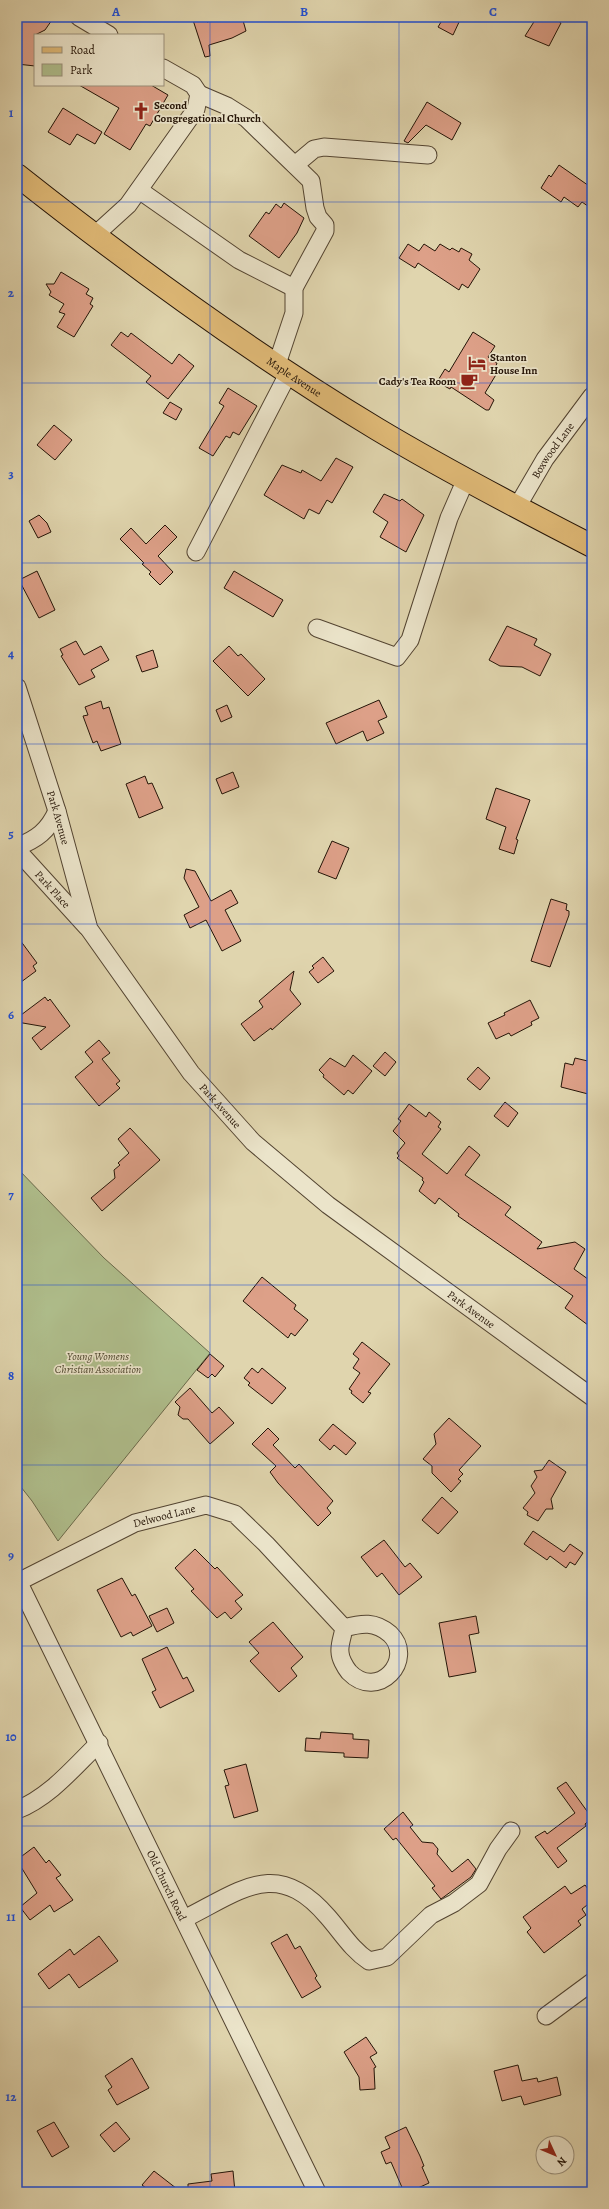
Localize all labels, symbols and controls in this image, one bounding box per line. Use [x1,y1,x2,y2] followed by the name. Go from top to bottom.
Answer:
[111,3,121,20] text: A
[300,3,308,20] text: B
[489,3,497,20] text: C
[34,34,164,86] legend
[70,42,96,58] text: Road
[70,62,93,78] text: Park
[154,98,261,126] place label: Second Congregational Church
[131,101,151,121] church icon: Second Congregational Church
[9,104,14,121] text: 1
[8,284,15,301] text: 2
[490,350,537,378] place label: Stanton House Inn
[264,353,325,400] street label: Maple Avenue
[467,353,487,373] hotel icon: Stanton House Inn
[459,371,479,391] cafe icon: Cady's Tea Room
[379,374,456,389] place label: Cady's Tea Room
[528,419,577,481] street label: Boxwood Lane
[8,465,14,482] text: 3
[8,645,14,662] text: 4
[43,789,73,846] street label: Park Avenue
[8,825,14,842] text: 5
[32,867,74,911] street label: Park Place
[8,1006,14,1023] text: 6
[196,1080,245,1131] street label: Park Avenue
[8,1186,14,1203] text: 7
[444,1287,498,1332] street label: Park Avenue
[55,1349,142,1377] park label: Young Womens Christian Association
[8,1367,14,1384] text: 8
[132,1500,197,1531] street label: Delwood Lane
[8,1547,14,1564] text: 9
[5,1728,17,1745] text: 10
[143,1847,191,1923] street label: Old Church Road
[6,1908,16,1925] text: 11
[6,2088,17,2105] text: 12
[535,2135,575,2175] north arrow
[554,2154,570,2170] text: N

